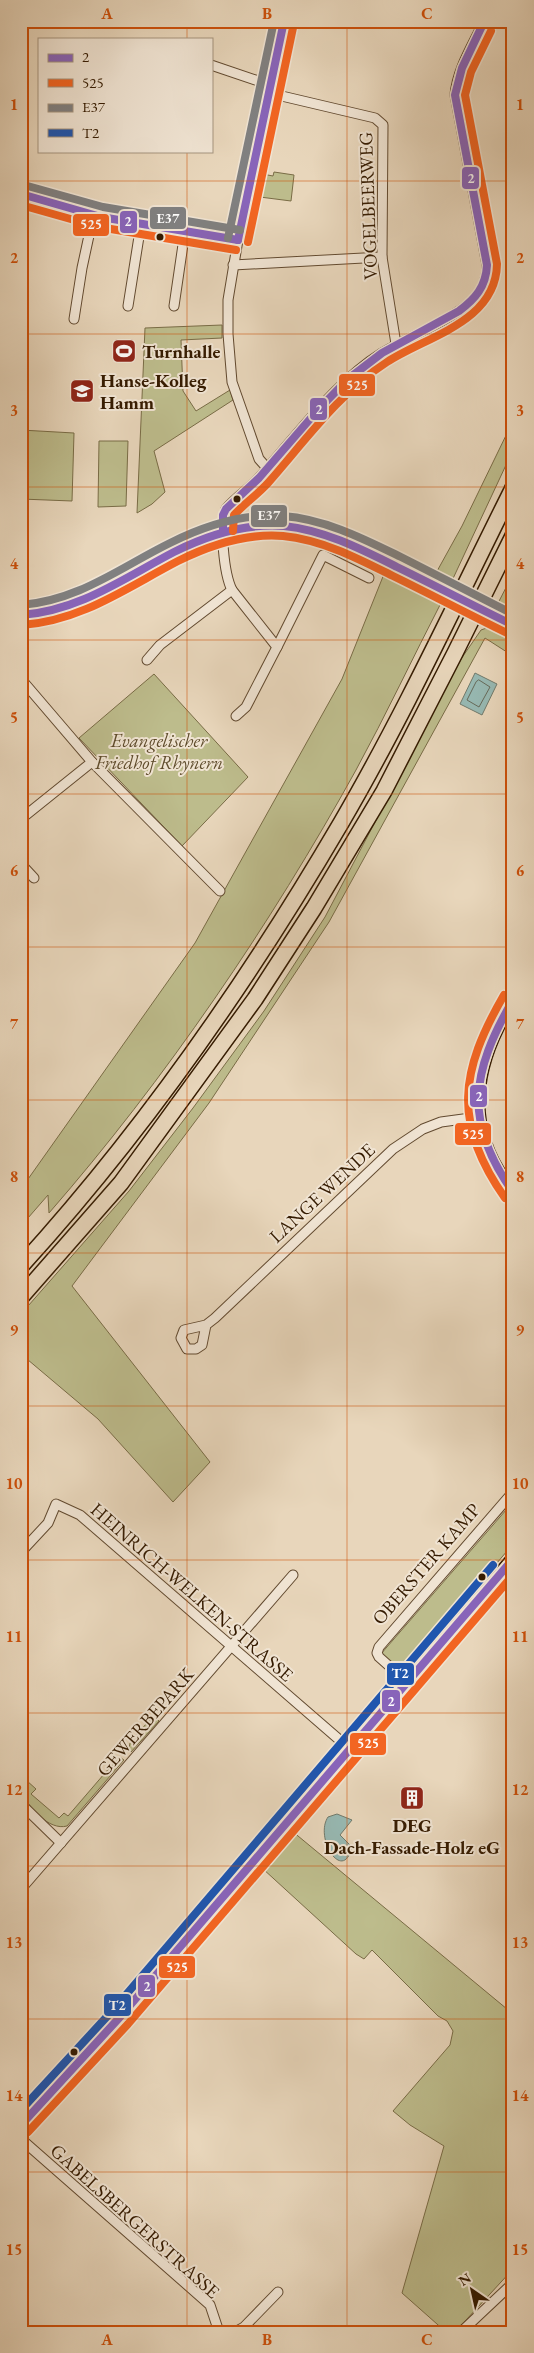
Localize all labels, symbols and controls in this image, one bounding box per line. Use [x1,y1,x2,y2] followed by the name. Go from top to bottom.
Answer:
[100,3,113,24] text: A
[262,3,272,24] text: B
[421,3,433,24] text: C
[38,38,212,152] legend
[82,47,90,66] text: 2
[82,73,104,92] text: 525
[10,94,18,115] text: 1
[516,94,524,115] text: 1
[82,97,106,116] text: E37
[82,123,100,142] text: T2
[353,131,383,280] street label: VOGELBEERWEG
[461,166,480,190] line badge: 2
[467,169,475,187] text: 2
[149,206,187,230] line badge: E37
[157,209,180,227] text: E37
[119,210,138,234] line badge: 2
[124,212,132,230] text: 2
[72,213,110,237] line badge: 525
[80,215,102,233] text: 525
[155,232,165,242] unlabelled marker
[10,247,19,268] text: 2
[516,247,525,268] text: 2
[111,338,137,364] sports icon: Turnhalle
[142,339,220,364] place label: Turnhalle
[100,368,207,415] place label: Hanse-Kolleg Hamm
[338,373,376,397] line badge: 525
[346,376,368,394] text: 525
[69,378,95,404] school or university icon: Hanse-Kolleg Hamm
[309,397,328,421] line badge: 2
[10,400,18,421] text: 3
[315,400,323,418] text: 2
[516,400,524,421] text: 3
[232,494,242,504] unlabelled marker
[250,504,288,528] line badge: E37
[258,506,281,524] text: E37
[10,553,19,574] text: 4
[516,553,525,574] text: 4
[10,707,18,728] text: 5
[516,707,524,728] text: 5
[94,728,223,775] park label: Evangelischer Friedhof Rhynern
[10,860,19,881] text: 6
[516,860,525,881] text: 6
[10,1013,19,1034] text: 7
[516,1013,525,1034] text: 7
[469,1084,488,1108] line badge: 2
[475,1087,483,1105] text: 2
[454,1122,492,1146] line badge: 525
[462,1125,484,1143] text: 525
[264,1137,380,1248] street label: LANGE WENDE
[10,1166,18,1187] text: 8
[516,1166,524,1187] text: 8
[10,1319,19,1340] text: 9
[516,1319,525,1340] text: 9
[6,1473,23,1494] text: 10
[512,1473,529,1494] text: 10
[85,1497,299,1687] street label: HEINRICH-WELKEN-STRASSE
[366,1498,486,1630] street label: OBERSTER KAMP
[477,1572,487,1582] unlabelled marker
[6,1626,22,1647] text: 11
[512,1626,528,1647] text: 11
[91,1661,200,1782] street label: GEWERBEPARK
[386,1662,415,1686] line badge: T2
[391,1664,409,1682] text: T2
[381,1689,401,1713] line badge: 2
[387,1692,395,1710] text: 2
[349,1732,387,1756] line badge: 525
[357,1734,379,1752] text: 525
[6,1779,23,1800] text: 12
[512,1779,529,1800] text: 12
[399,1785,425,1811] building icon: DEG Dach-Fassade-Holz eG
[324,1813,500,1860] place label: DEG Dach-Fassade-Holz eG
[6,1932,22,1953] text: 13
[512,1932,528,1953] text: 13
[158,1955,196,1979] line badge: 525
[166,1958,188,1976] text: 525
[137,1974,156,1998] line badge: 2
[143,1977,151,1995] text: 2
[103,1993,132,2017] line badge: T2
[108,1996,126,2014] text: T2
[69,2047,79,2057] unlabelled marker
[6,2085,23,2106] text: 14
[512,2085,529,2106] text: 14
[45,2138,225,2304] street label: GABELSBERGERSTRASSE
[6,2239,22,2260] text: 15
[512,2239,528,2260] text: 15
[446,2266,496,2316] north arrow
[455,2268,475,2290] text: N
[100,2329,113,2350] text: A
[262,2329,272,2350] text: B
[421,2329,433,2350] text: C

